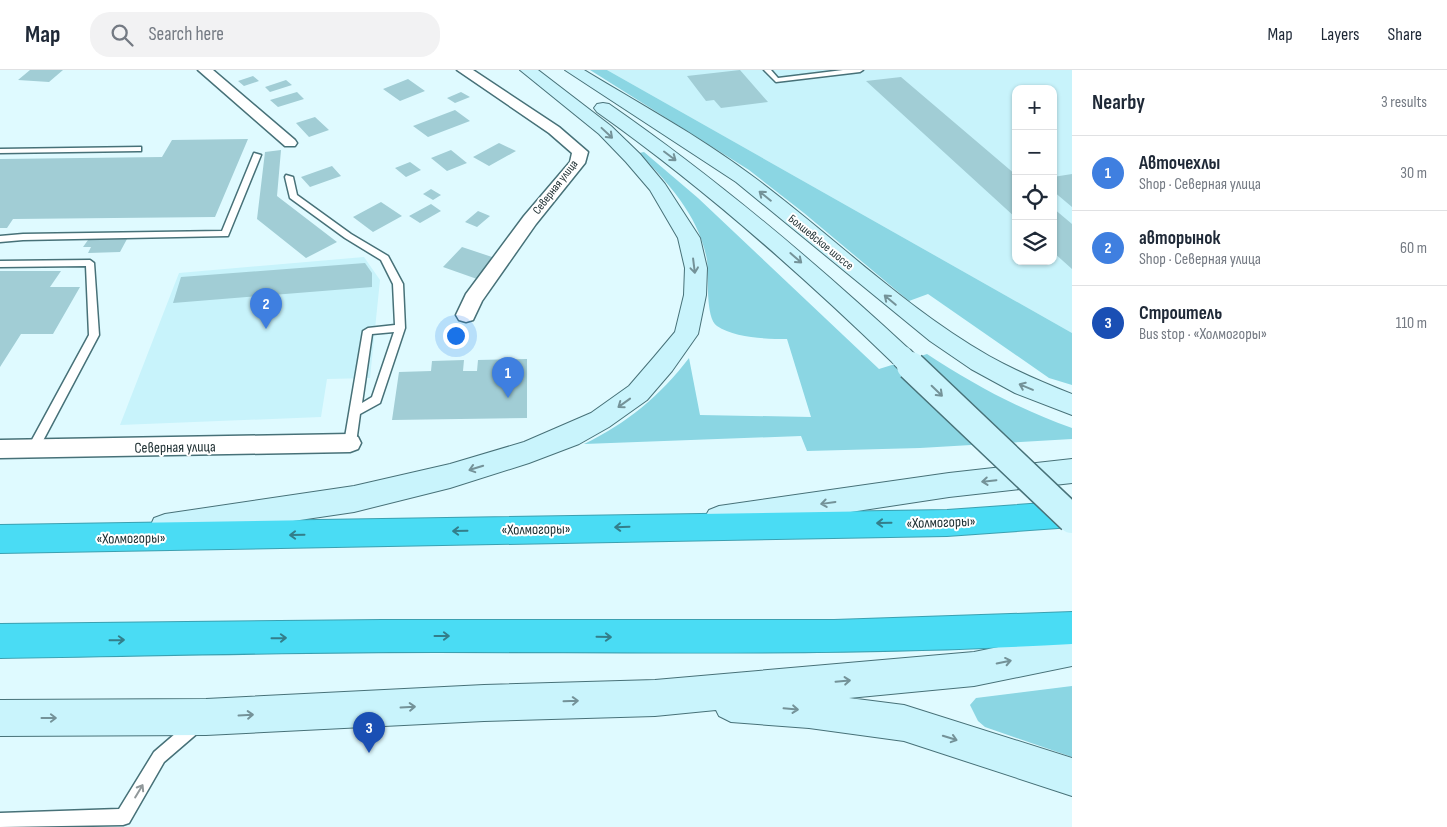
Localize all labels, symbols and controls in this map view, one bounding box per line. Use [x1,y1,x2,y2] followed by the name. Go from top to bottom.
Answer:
[90,12,440,57] search box
[25,20,60,49] text: Map
[108,21,136,49] icon: search
[148,23,224,46] text: Search here
[1268,24,1293,45] text: Map
[1321,24,1360,45] text: Layers
[1388,24,1422,45] text: Share
[1012,85,1057,265] map controls
[1012,85,1057,130] button: +
[1092,90,1145,115] text: Nearby
[1381,93,1427,112] text: 3 results
[601,127,614,139] one-way arrow
[1012,130,1057,175] button: −
[663,151,677,161] one-way arrow
[1139,152,1220,175] text: Авточехлы
[529,157,582,218] street label: Северная улица
[1105,164,1111,183] text: 1
[1400,164,1427,183] text: 30 m
[1012,175,1057,220] button: locate
[1139,175,1261,194] text: Shop · Северная улица
[759,191,772,202] one-way arrow
[785,212,856,273] street label: Болшевское шоссе
[1012,220,1057,265] button: layers
[1139,227,1220,250] text: авторынок
[1104,239,1112,258] text: 2
[1400,239,1427,258] text: 60 m
[1139,250,1261,269] text: Shop · Северная улица
[789,253,802,264] one-way arrow
[690,258,700,274] one-way arrow
[250,288,282,329] pin: 2
[884,294,897,305] one-way arrow
[1139,302,1222,325] text: Строитель
[1104,314,1112,333] text: 3
[1396,314,1427,333] text: 110 m
[443,323,469,349] your location
[1139,325,1267,344] text: Bus stop · «Холмогоры»
[492,357,524,398] pin: 1
[1019,382,1034,392] one-way arrow
[931,385,944,397] one-way arrow
[617,398,631,408] one-way arrow
[134,437,216,458] street label: Северная улица
[469,464,485,474] one-way arrow
[981,476,997,486] one-way arrow
[820,498,836,508] one-way arrow
[906,512,976,533] street label: «Холмогоры»
[876,518,892,528] one-way arrow
[501,519,571,540] street label: «Холмогоры»
[614,523,630,532] one-way arrow
[452,526,468,536] one-way arrow
[96,528,166,549] street label: «Холмогоры»
[289,530,305,539] one-way arrow
[434,631,450,641] one-way arrow
[271,633,287,643] one-way arrow
[596,633,612,642] one-way arrow
[108,635,125,645] one-way arrow
[996,657,1012,667] one-way arrow
[835,676,851,686] one-way arrow
[563,696,579,705] one-way arrow
[400,702,416,711] one-way arrow
[783,704,799,714] one-way arrow
[238,710,254,720] one-way arrow
[353,712,385,753] pin: 3
[40,713,56,723] one-way arrow
[942,733,958,743] one-way arrow
[134,785,144,799] one-way arrow

